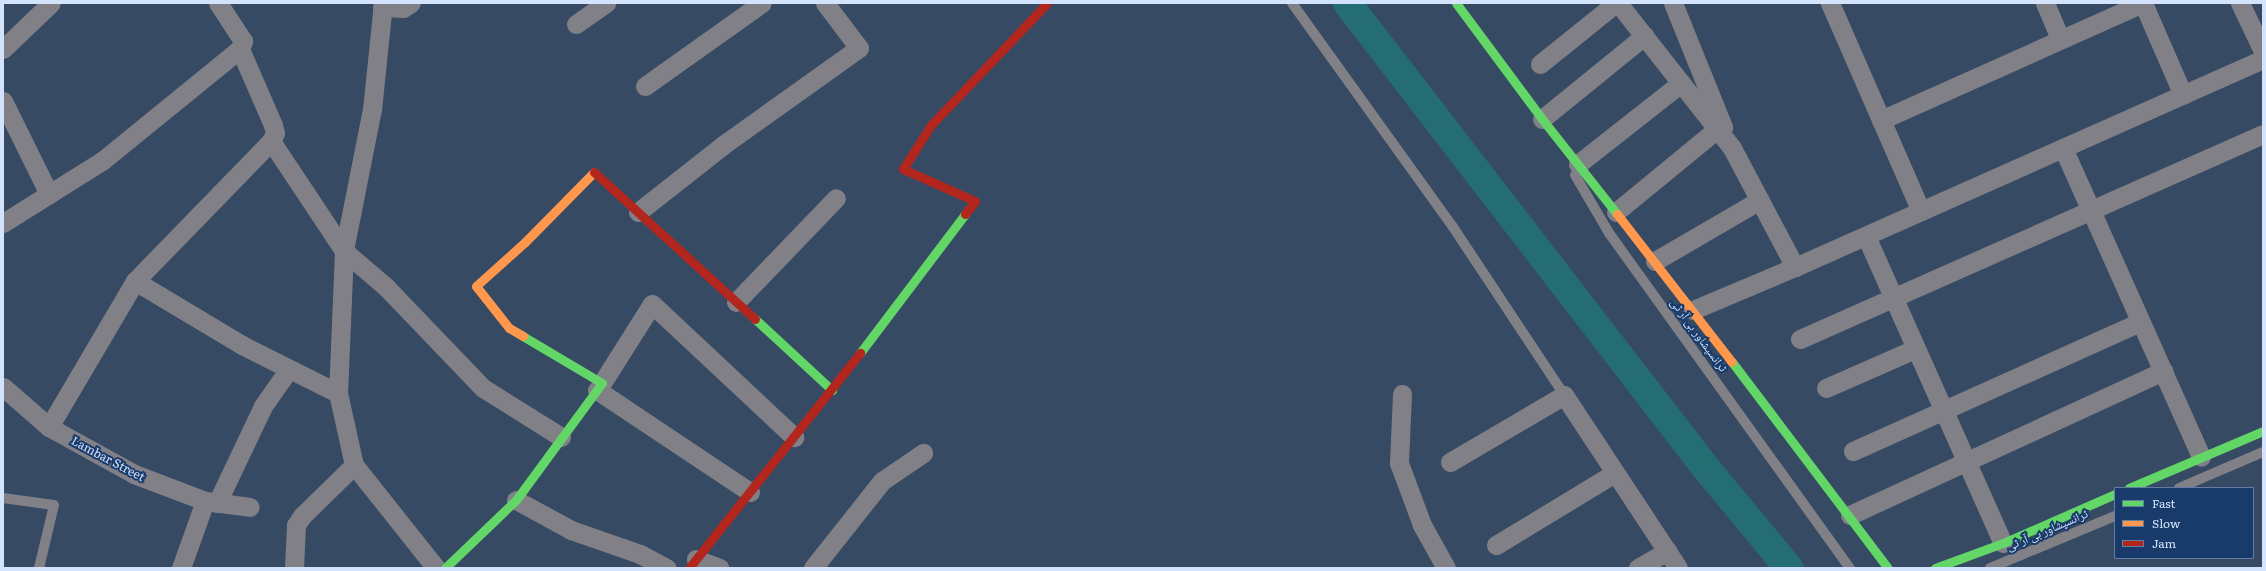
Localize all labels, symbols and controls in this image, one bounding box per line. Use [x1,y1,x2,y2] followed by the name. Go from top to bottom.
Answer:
[1668,295,1730,375] street label: ٹرانسپشاور بی آر ٹی
[69,434,147,484] street label: Lambar Street
[2114,487,2254,559] legend
[2152,494,2175,512] text: Fast
[2004,506,2090,554] street label: ٹرانسپشاور بی آر ٹی
[2152,514,2180,532] text: Slow
[2152,534,2176,552] text: Jam

